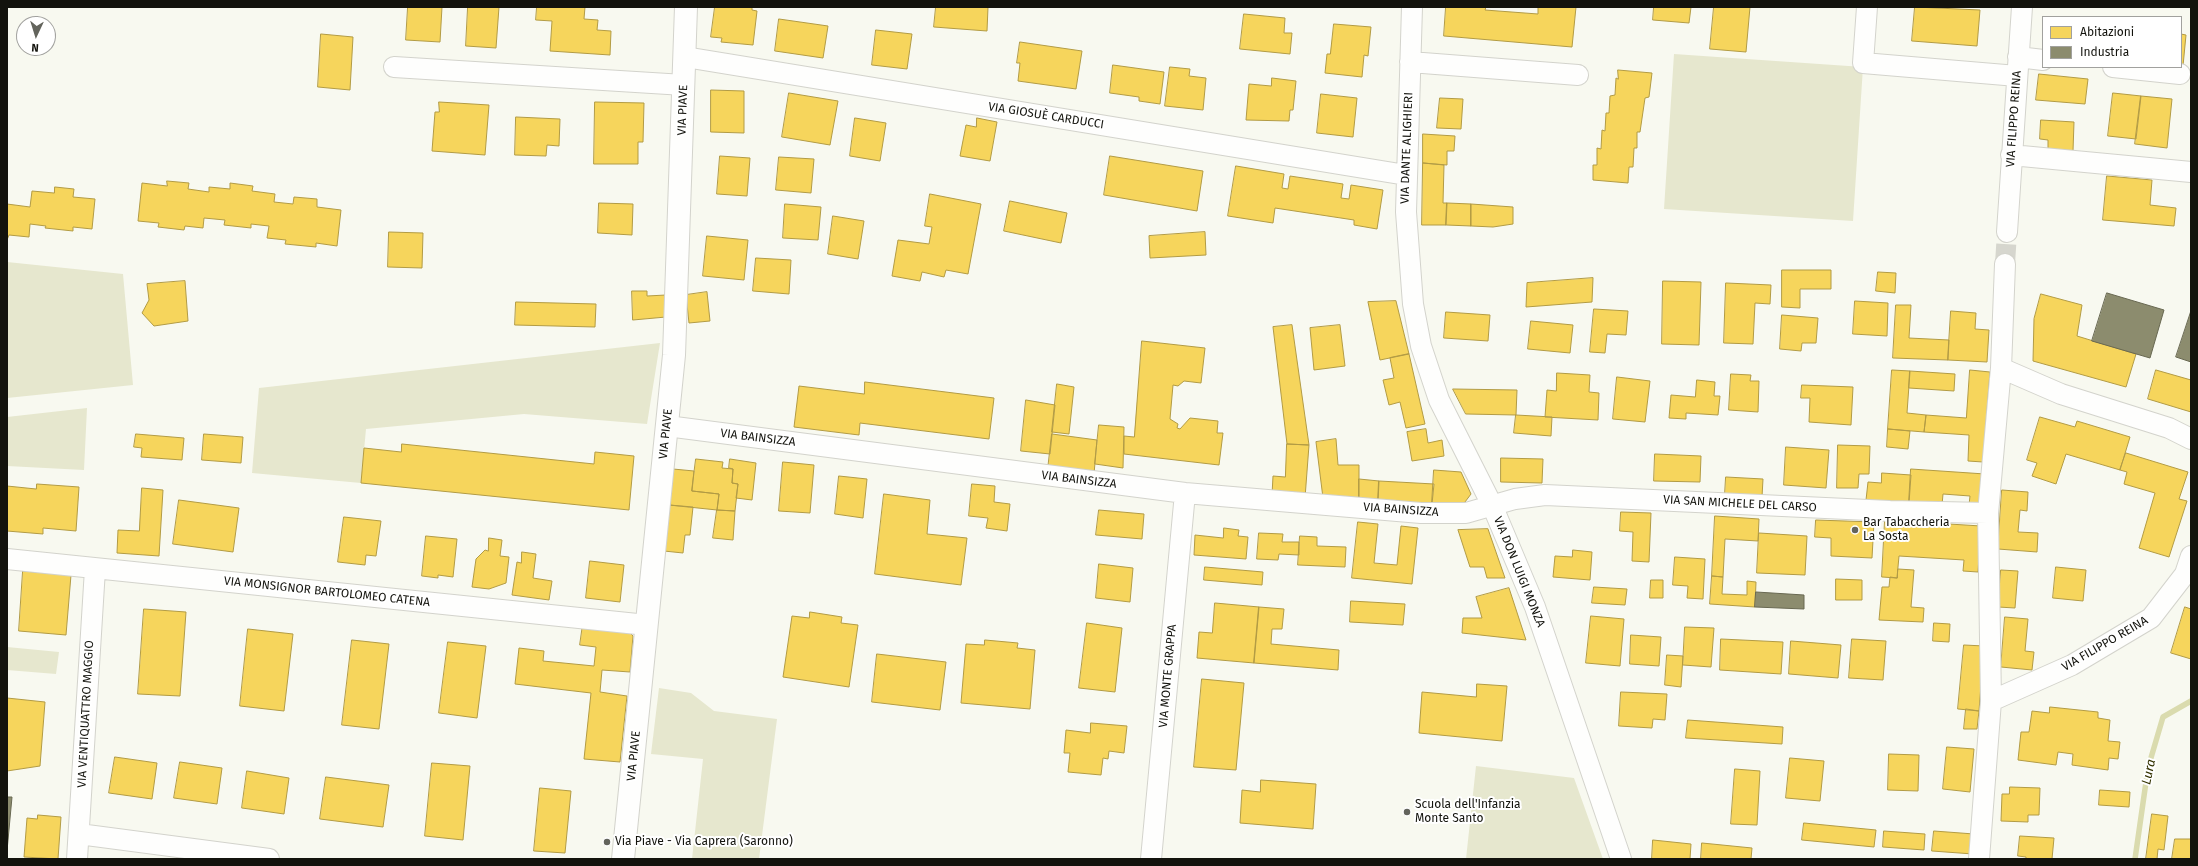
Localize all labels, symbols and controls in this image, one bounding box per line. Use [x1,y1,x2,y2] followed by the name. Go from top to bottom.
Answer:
[16,16,56,56] north arrow
[2042,16,2182,68] legend
[2080,25,2134,39] text: Abitazioni
[31,41,39,54] text: N
[2080,45,2129,59] text: Industria
[2003,70,2025,168] street label: VIA FILIPPO REINA
[675,84,691,136] street label: VIA PIAVE
[1398,92,1416,204] street label: VIA DANTE ALIGHIERI
[987,100,1105,132] street label: VIA GIOSUÈ CARDUCCI
[656,408,676,460] street label: VIA PIAVE
[720,426,796,450] street label: VIA BAINSIZZA
[1041,468,1117,492] street label: VIA BAINSIZZA
[1663,493,1817,515] street label: VIA SAN MICHELE DEL CARSO
[1363,500,1439,520] street label: VIA BAINSIZZA
[1490,515,1548,629] street label: VIA DON LUIGI MONZA
[1863,516,1950,544] place label: Bar Tabaccheria La Sosta
[1850,525,1860,535] marker: Bar Tabaccheria La Sosta
[223,574,431,610] street label: VIA MONSIGNOR BARTOLOMEO CATENA
[2059,614,2151,674] street label: VIA FILIPPO REINA
[1156,624,1180,728] street label: VIA MONTE GRAPPA
[75,640,97,788] street label: VIA VENTIQUATTRO MAGGIO
[624,730,644,782] street label: VIA PIAVE
[2139,758,2159,786] water label: Lura
[1415,798,1521,826] place label: Scuola dell'Infanzia Monte Santo
[1402,807,1412,817] marker: Scuola dell'Infanzia Monte Santo
[615,835,793,849] place label: Via Piave - Via Caprera (Saronno)
[602,837,612,847] marker: Via Piave - Via Caprera (Saronno)

